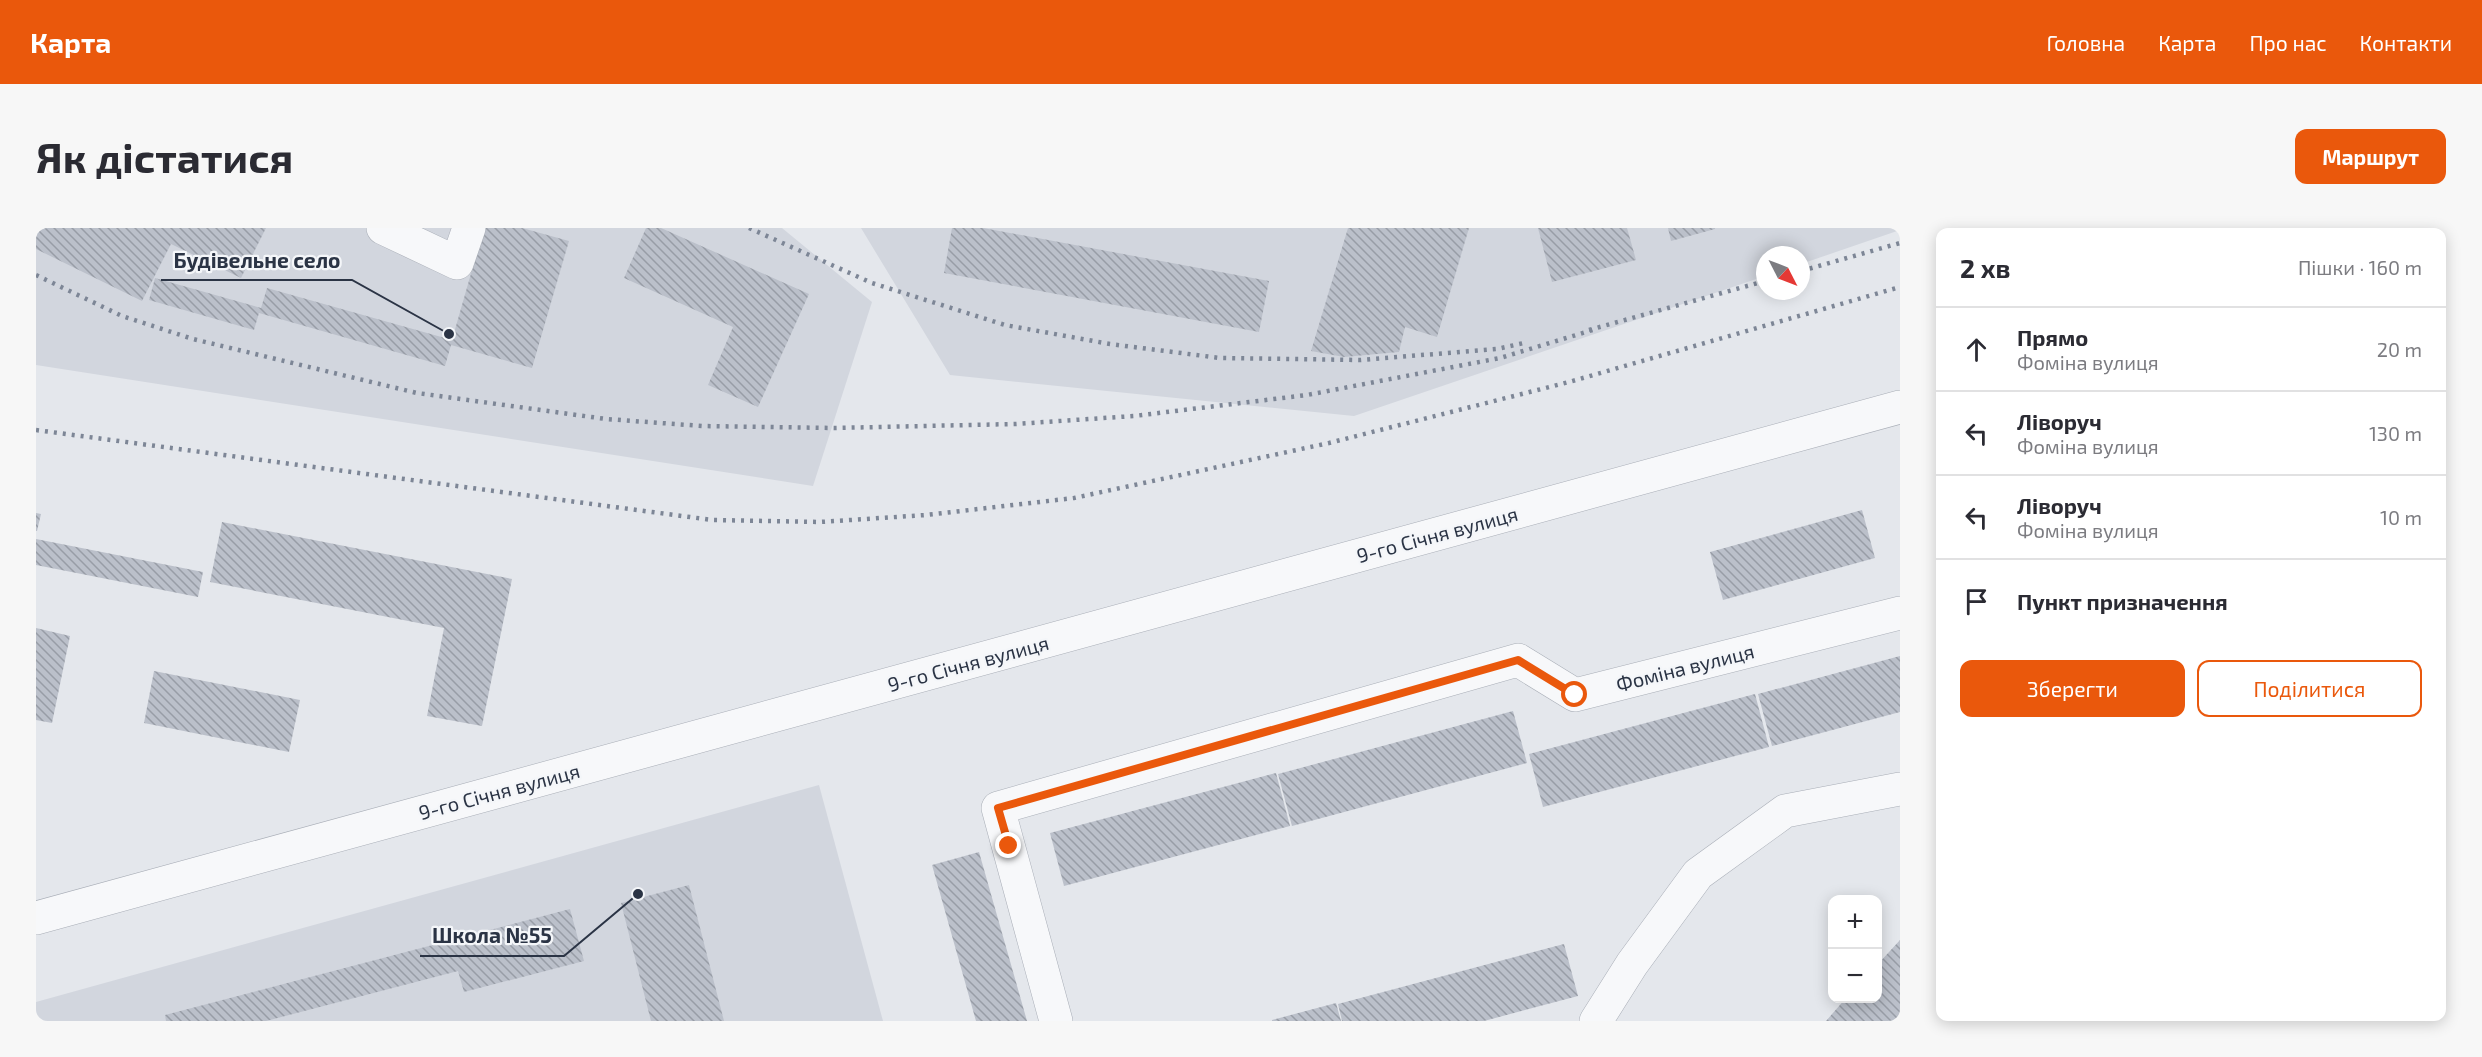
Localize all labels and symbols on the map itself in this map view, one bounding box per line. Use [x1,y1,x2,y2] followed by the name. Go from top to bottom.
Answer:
[161,241,352,280] callout: Будівельне село
[1756,246,1810,300] north arrow
[173,247,341,272] text: Будівельне село
[1354,501,1521,568] street label: 9-го Січня вулиця
[885,630,1052,697] street label: 9-го Січня вулиця
[1613,638,1757,697] street label: Фоміна вулиця
[1561,681,1587,707] route start
[416,758,583,825] street label: 9-го Січня вулиця
[995,832,1021,858] route end
[420,917,564,956] callout: Школа №55
[432,922,552,947] text: Школа №55

